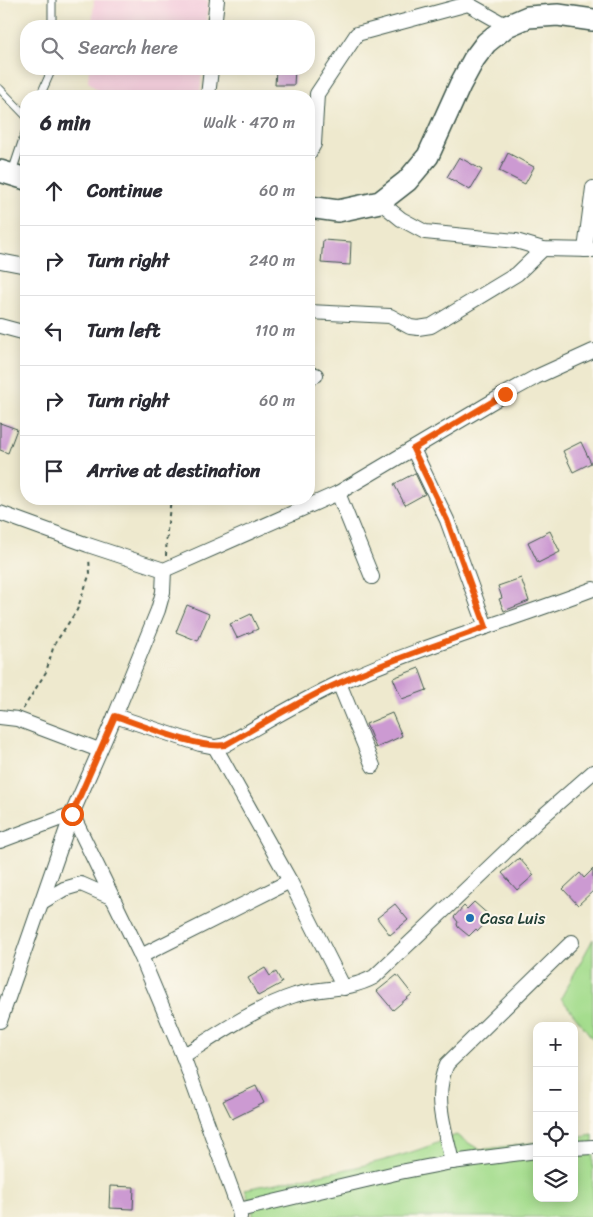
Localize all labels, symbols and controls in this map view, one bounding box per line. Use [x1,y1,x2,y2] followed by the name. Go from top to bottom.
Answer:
[20,20,315,75] search box
[78,31,178,64] text: Search here
[38,34,66,62] icon: search
[40,104,91,142] text: 6 min
[203,108,295,137] text: Walk · 470 m
[87,174,163,207] text: Continue
[259,176,295,205] text: 60 m
[40,177,68,205] icon: ahead
[87,244,169,277] text: Turn right
[249,246,295,275] text: 240 m
[40,247,68,275] icon: right
[87,314,160,347] text: Turn left
[255,316,295,345] text: 110 m
[40,317,68,345] icon: left
[494,383,517,406] route end
[87,384,169,417] text: Turn right
[259,386,295,415] text: 60 m
[40,387,68,415] icon: right
[87,454,260,487] text: Arrive at destination
[40,457,68,485] icon: arrive
[61,803,84,826] route start
[480,904,546,933] place label: Casa Luis
[464,912,476,924] marker: Casa Luis
[533,1022,578,1202] map controls
[533,1022,578,1067] button: +
[533,1067,578,1112] button: −
[533,1112,578,1157] button: locate
[533,1157,578,1202] button: layers

